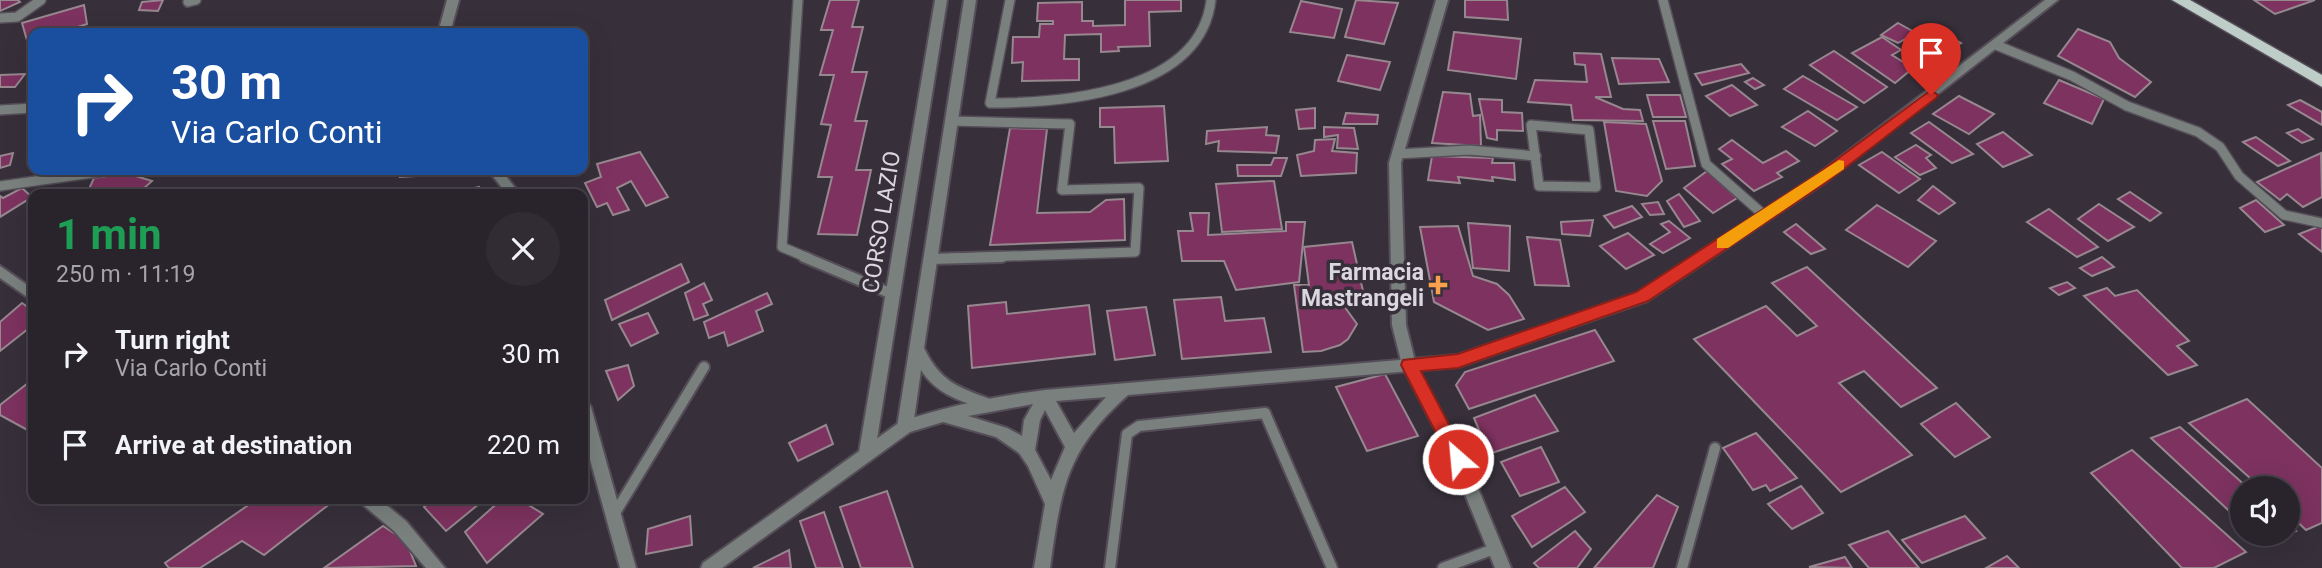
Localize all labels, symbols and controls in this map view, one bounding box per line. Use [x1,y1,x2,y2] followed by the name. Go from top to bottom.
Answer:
[1901,23,1961,95] pin
[1912,34,1950,72] icon: arrive
[171,54,282,111] text: 30 m
[56,56,147,147] icon: right
[171,113,383,151] text: Via Carlo Conti
[857,149,906,295] street label: CORSO LAZIO
[56,210,162,259] text: 1 min
[486,212,560,286] button: close
[1301,259,1424,312] place label: Farmacia Mastrangeli
[56,261,195,288] text: 250 m · 11:19
[1430,277,1446,293] marker: Farmacia Mastrangeli
[115,325,230,355] text: Turn right
[56,335,94,373] icon: right
[502,339,560,369] text: 30 m
[115,355,267,382] text: Via Carlo Conti
[1421,422,1495,496] position arrow
[56,426,94,464] icon: arrive
[115,430,352,460] text: Arrive at destination
[487,430,560,460] text: 220 m
[2230,476,2300,546] map controls
[2230,476,2300,546] button: sound

